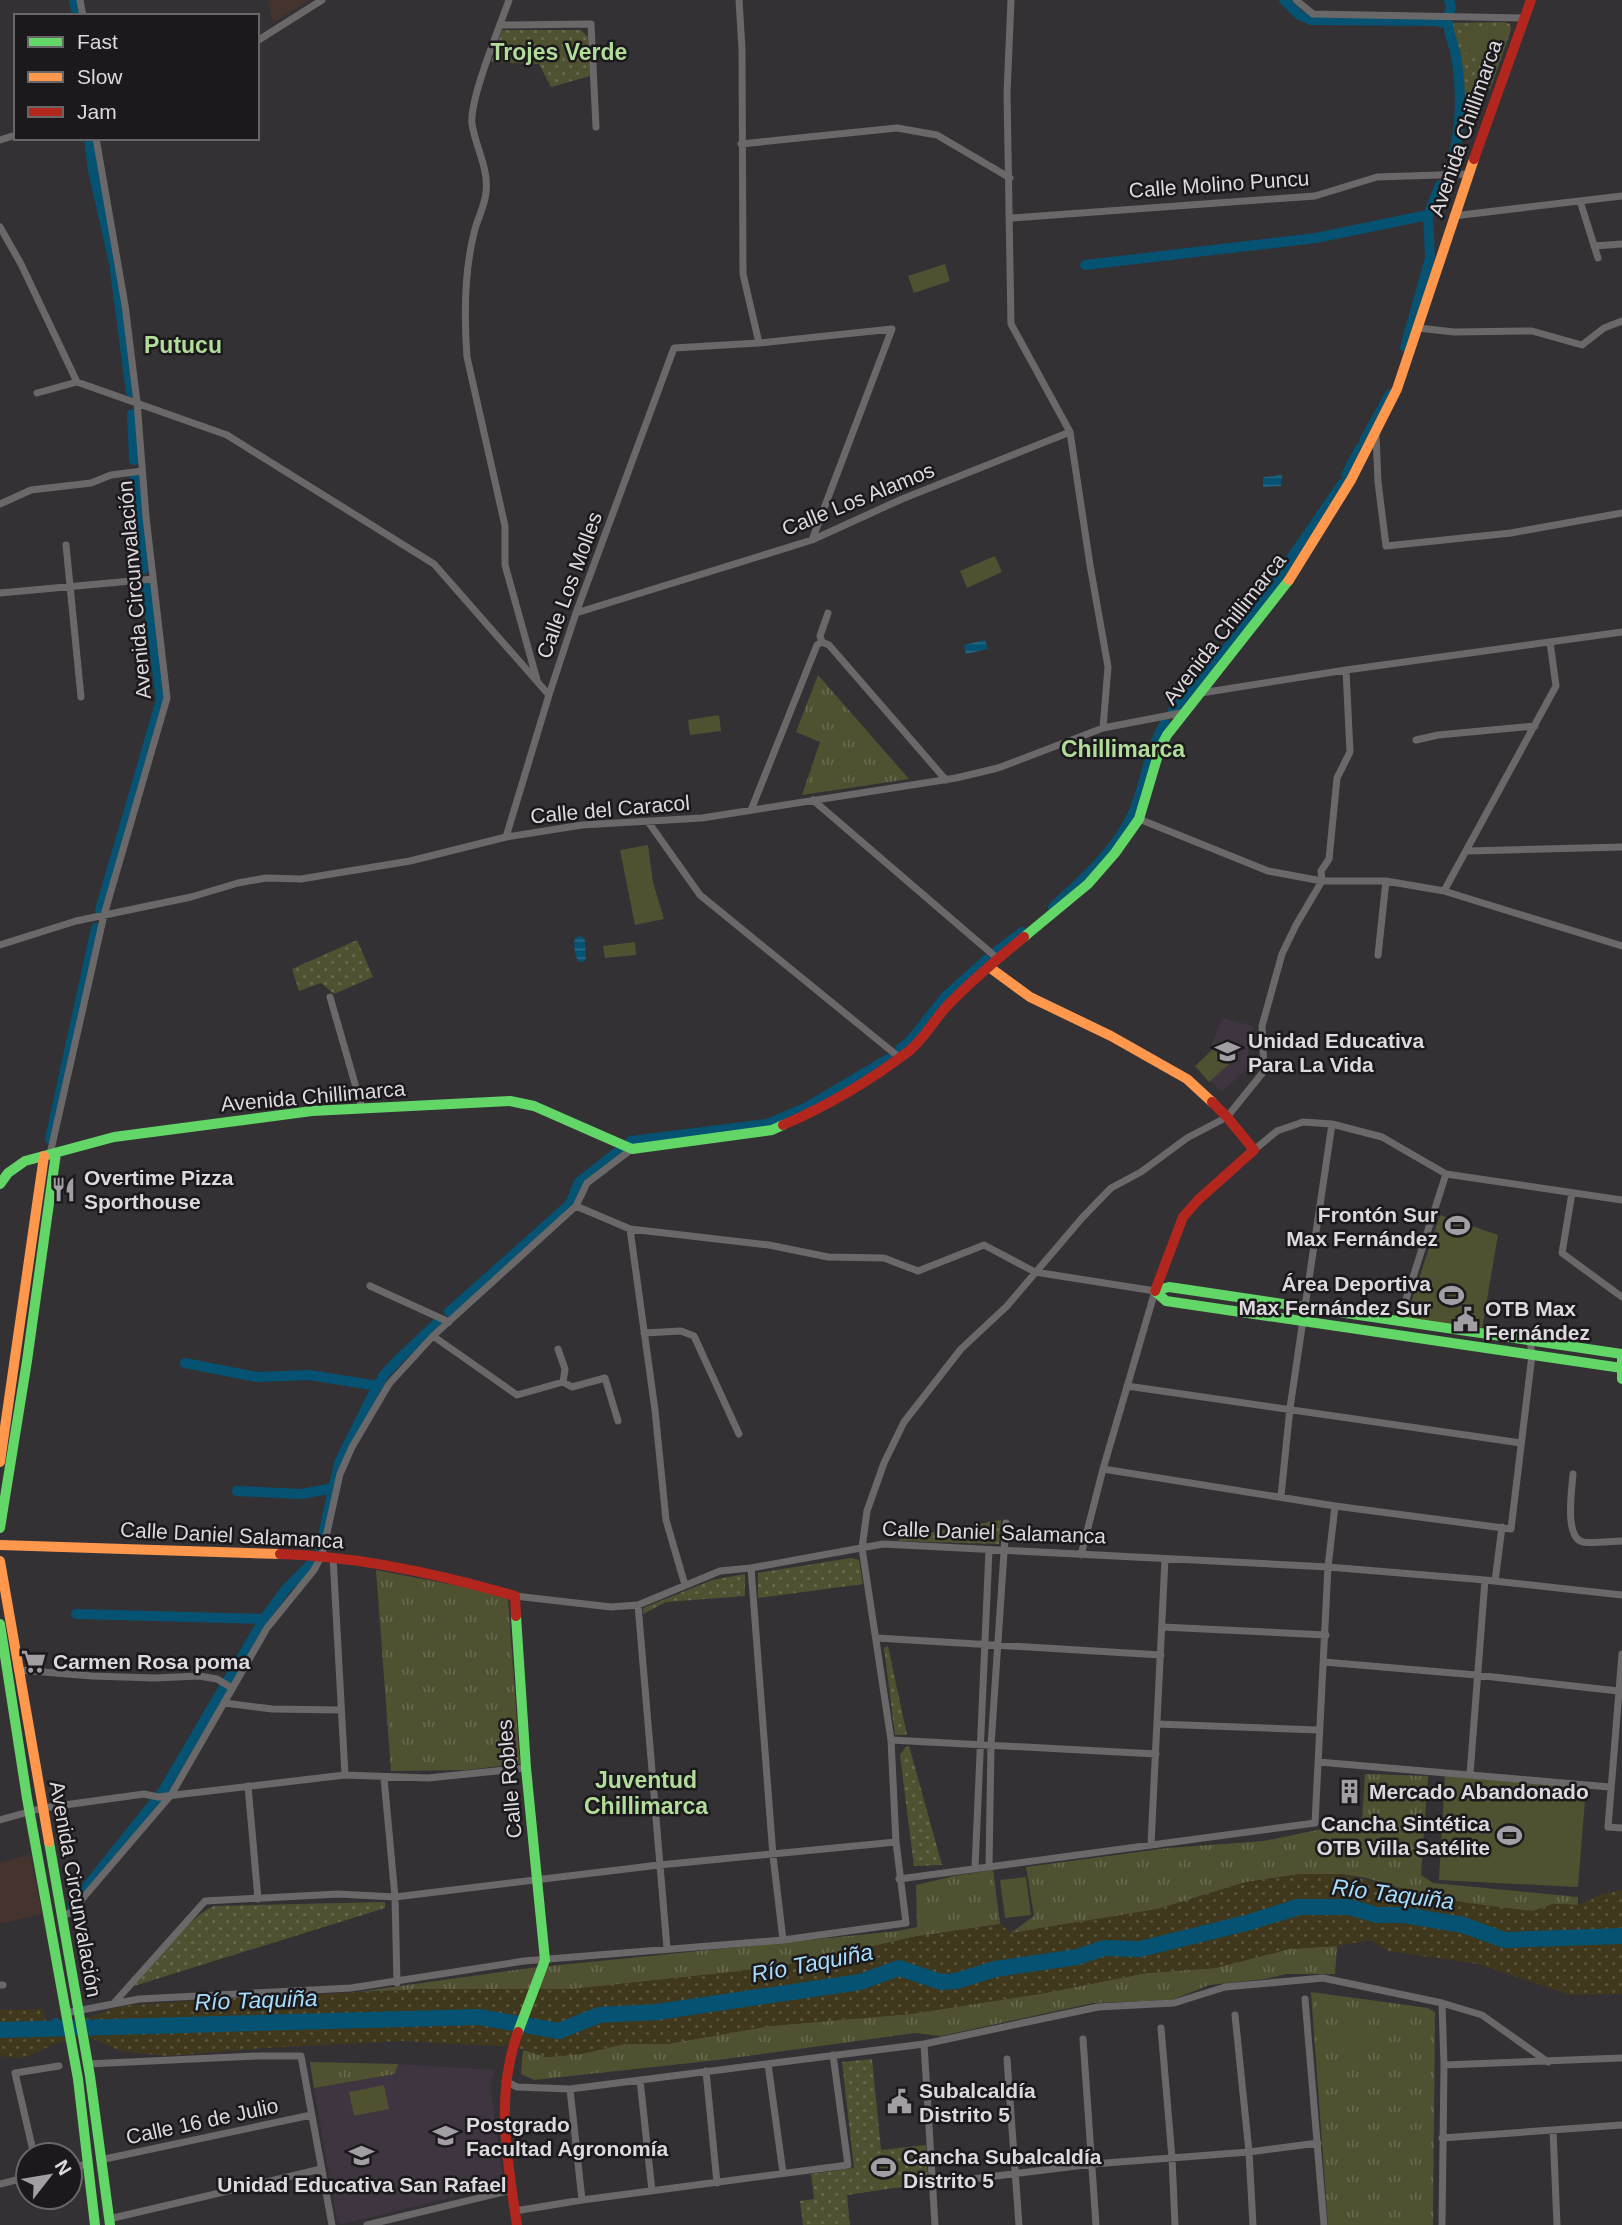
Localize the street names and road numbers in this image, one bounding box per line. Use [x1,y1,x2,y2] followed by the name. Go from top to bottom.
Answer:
[1424,36,1506,219] street label: Avenida Chillimarca
[1128,166,1310,202] street label: Calle Molino Puncu
[778,458,938,540] street label: Calle Los Alamos
[113,480,155,700] street label: Avenida Circunvalación
[532,509,606,661] street label: Calle Los Molles
[1158,549,1290,709] street label: Avenida Chillimarca
[529,791,691,827] street label: Calle del Caracol
[220,1076,407,1116] street label: Avenida Chillimarca
[882,1517,1107,1547] street label: Calle Daniel Salamanca
[119,1518,345,1552] street label: Calle Daniel Salamanca
[492,1719,526,1839] street label: Calle Robles
[46,1779,106,1999] street label: Avenida Circunvalación
[124,2094,280,2148] street label: Calle 16 de Julio

